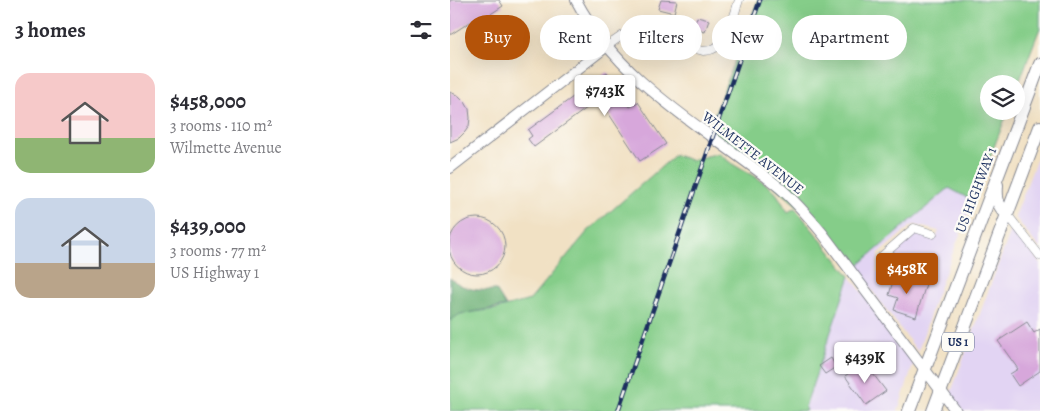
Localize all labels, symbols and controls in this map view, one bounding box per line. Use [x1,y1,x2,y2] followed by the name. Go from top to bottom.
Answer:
[465,15,530,60] chip: Buy
[540,15,610,60] chip: Rent
[620,15,702,60] chip: Filters
[712,15,782,60] chip: New
[792,15,907,60] chip: Apartment
[15,16,86,44] text: 3 homes
[407,16,435,44] icon: filters
[570,74,640,117] pin: $743K
[980,75,1025,120] map controls
[980,75,1025,120] button: layers
[585,80,625,102] text: $743K
[170,87,246,115] text: $458,000
[55,93,115,153] icon: home
[697,107,808,199] street label: WILMETTE AVENUE
[170,115,272,137] text: 3 rooms · 110 m²
[170,137,282,159] text: Wilmette Avenue
[951,144,1001,236] street label: US HIGHWAY 1
[170,212,246,240] text: $439,000
[55,218,115,278] icon: home
[170,240,266,262] text: 3 rooms · 77 m²
[872,252,942,295] pin: $458K
[887,258,927,280] text: $458K
[170,262,259,284] text: US Highway 1
[942,332,974,352] road number: US 1
[830,342,900,384] pin: $439K
[845,347,885,369] text: $439K

